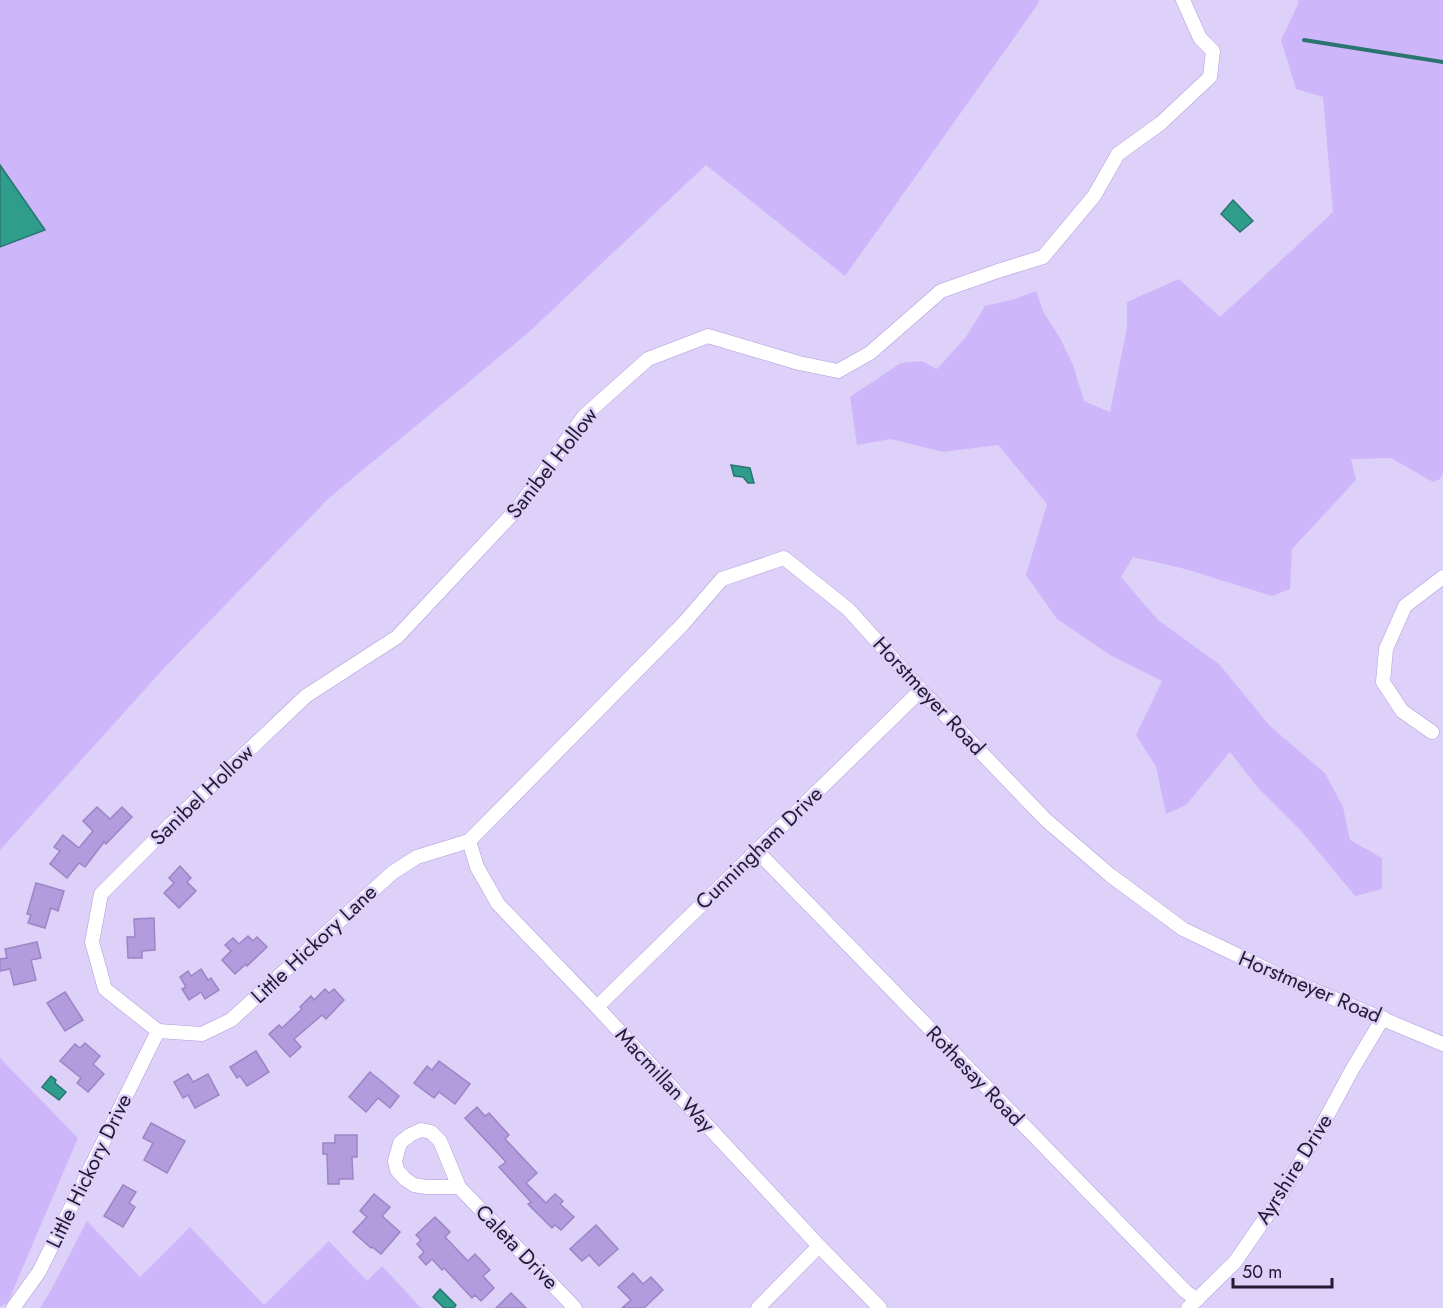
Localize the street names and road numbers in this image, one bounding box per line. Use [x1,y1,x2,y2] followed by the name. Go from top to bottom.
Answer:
[499,401,605,525] street label: Sanibel Hollow
[866,630,992,762] street label: Horstmeyer Road
[144,737,261,852] street label: Sanibel Hollow
[689,779,829,917] street label: Cunningham Drive
[244,877,384,1010] street label: Little Hickory Lane
[1234,943,1386,1031] street label: Horstmeyer Road
[919,1019,1031,1133] street label: Rothesay Road
[608,1021,722,1140] street label: Macmillan Way
[39,1089,139,1253] street label: Little Hickory Drive
[1248,1108,1340,1230] street label: Ayrshire Drive
[469,1198,566,1296] street label: Caleta Drive

